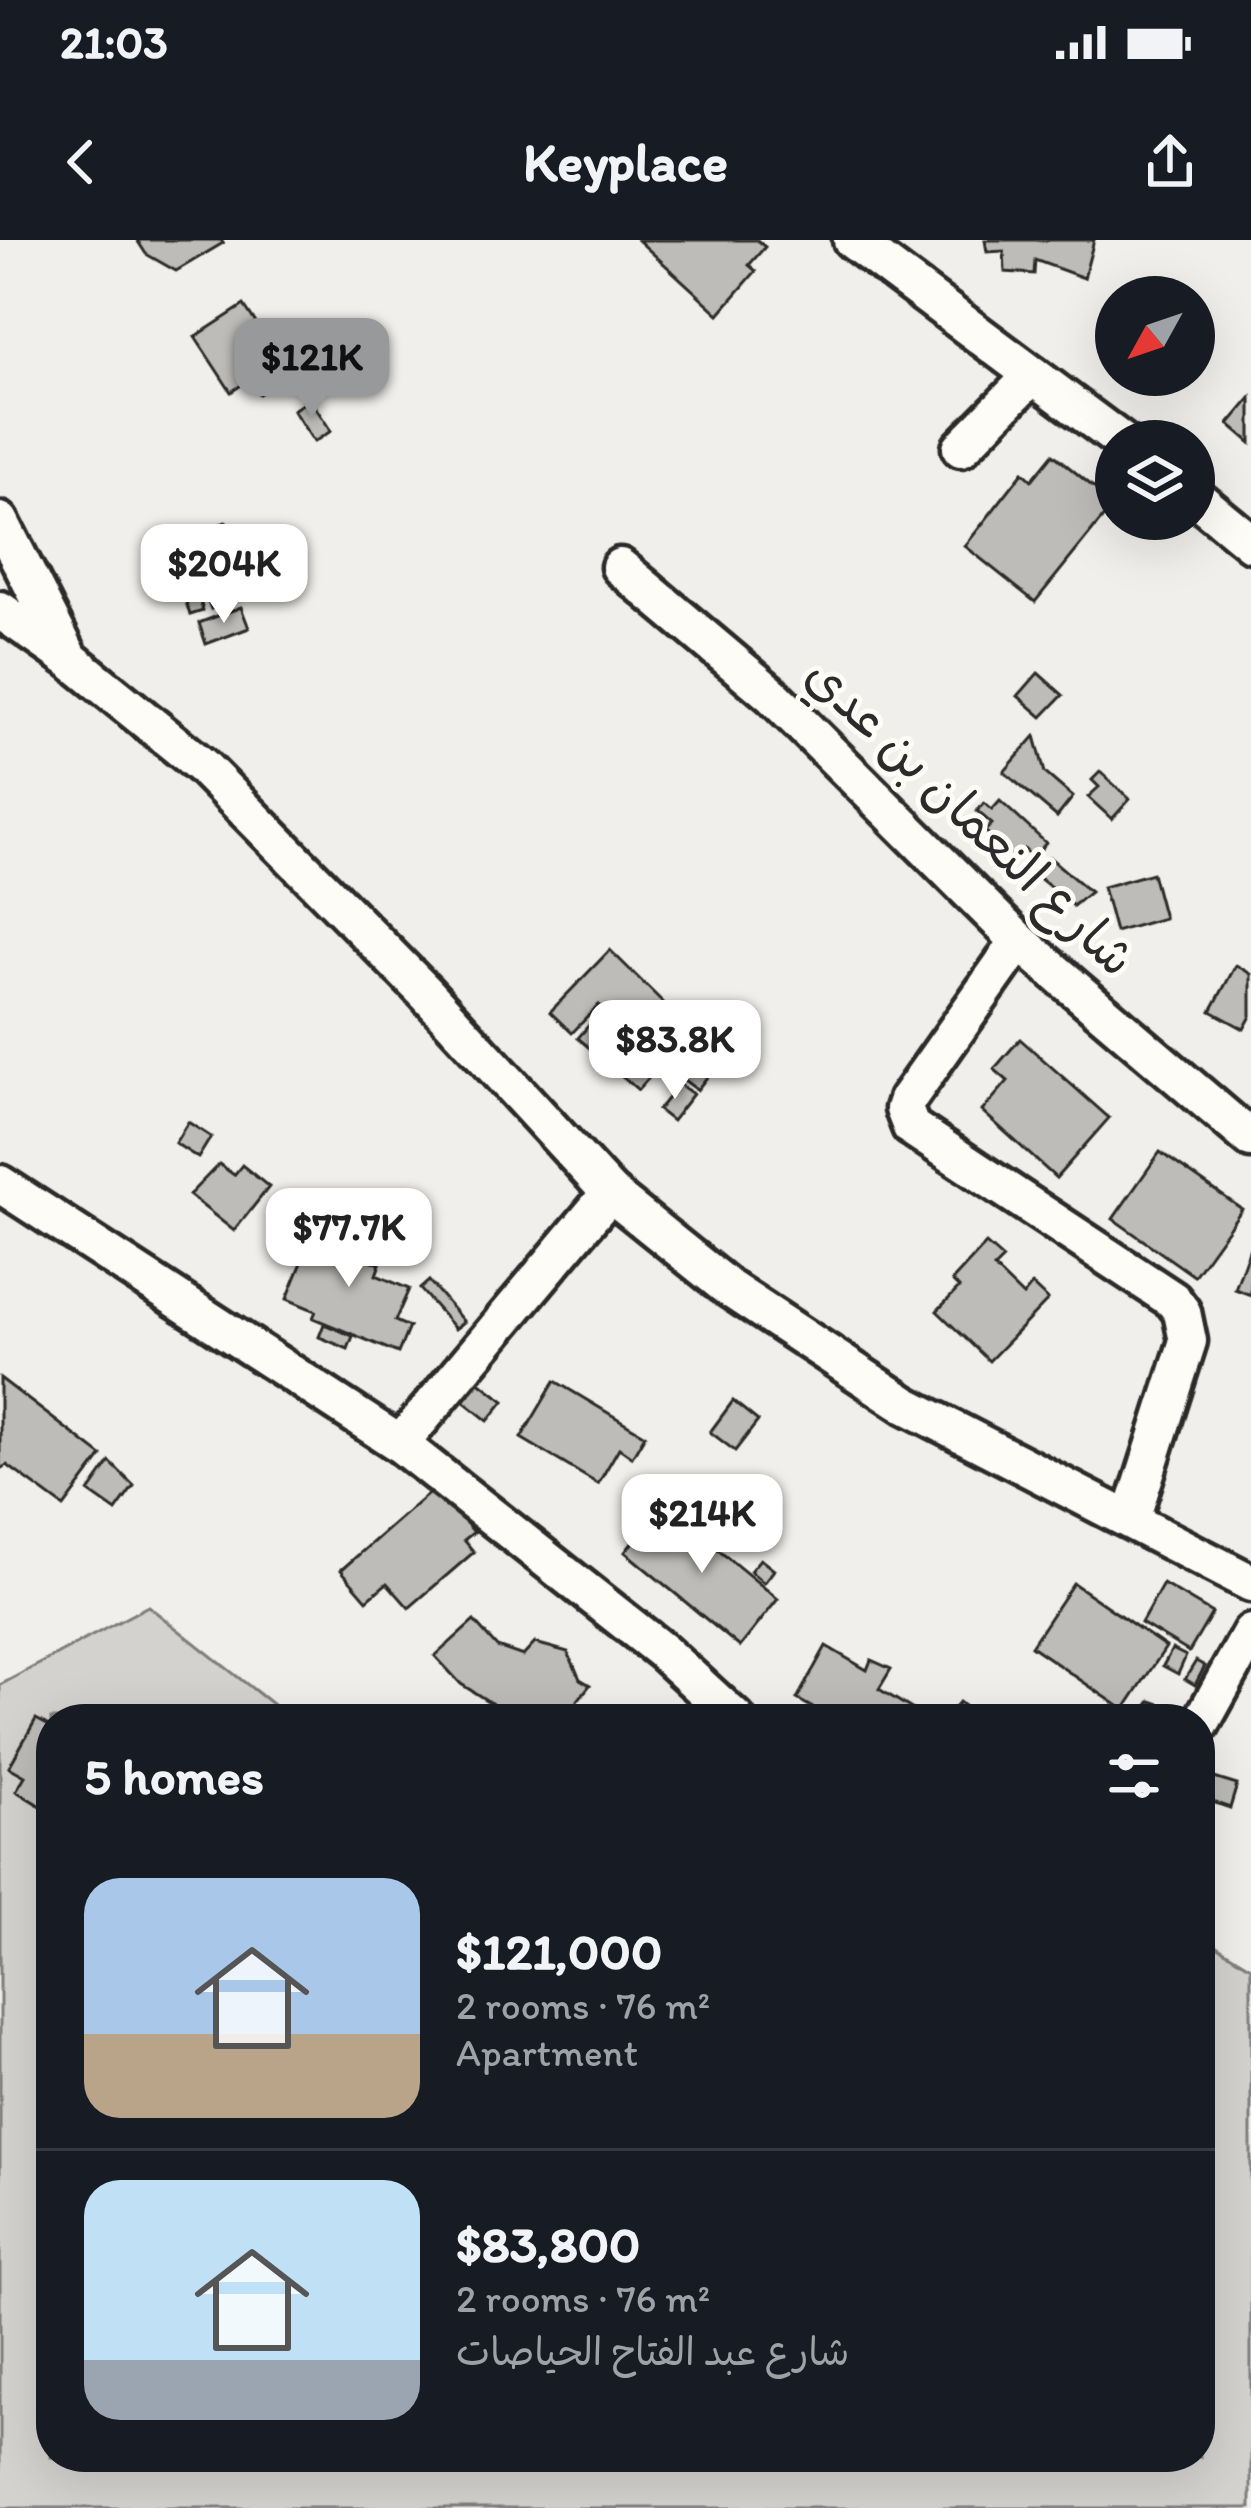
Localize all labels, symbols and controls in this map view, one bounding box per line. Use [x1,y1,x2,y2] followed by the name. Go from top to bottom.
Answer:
[60,15,168,69] text: 21:03
[48,129,114,195] icon: back
[1137,129,1203,195] icon: share
[523,130,728,195] text: Keyplace
[1095,276,1215,396] north arrow
[1095,276,1215,540] map controls
[228,318,396,420] pin: $121K
[261,333,363,380] text: $121K
[1095,420,1215,540] button: layers
[140,524,308,626] pin: $204K
[168,539,280,586] text: $204K
[790,643,1148,993] street label: شارع النعمان بن عدي
[577,1000,773,1102] pin: $83.8K
[616,1015,734,1062] text: $83.8K
[251,1188,447,1290] pin: $77.7K
[293,1203,405,1250] text: $77.7K
[618,1474,786,1576] pin: $214K
[649,1489,755,1536] text: $214K
[1101,1743,1167,1809] icon: filters
[84,1746,264,1807] text: 5 homes
[456,1921,662,1982] text: $121,000
[180,1926,324,2070] icon: home
[456,1982,710,2029] text: 2 rooms · 76 m²
[456,2029,638,2076] text: Apartment
[456,2214,640,2275] text: $83,800
[180,2228,324,2372] icon: home
[456,2275,710,2322] text: 2 rooms · 76 m²
[456,2328,849,2375] text: شارع عبد الفتاح الحياصات

